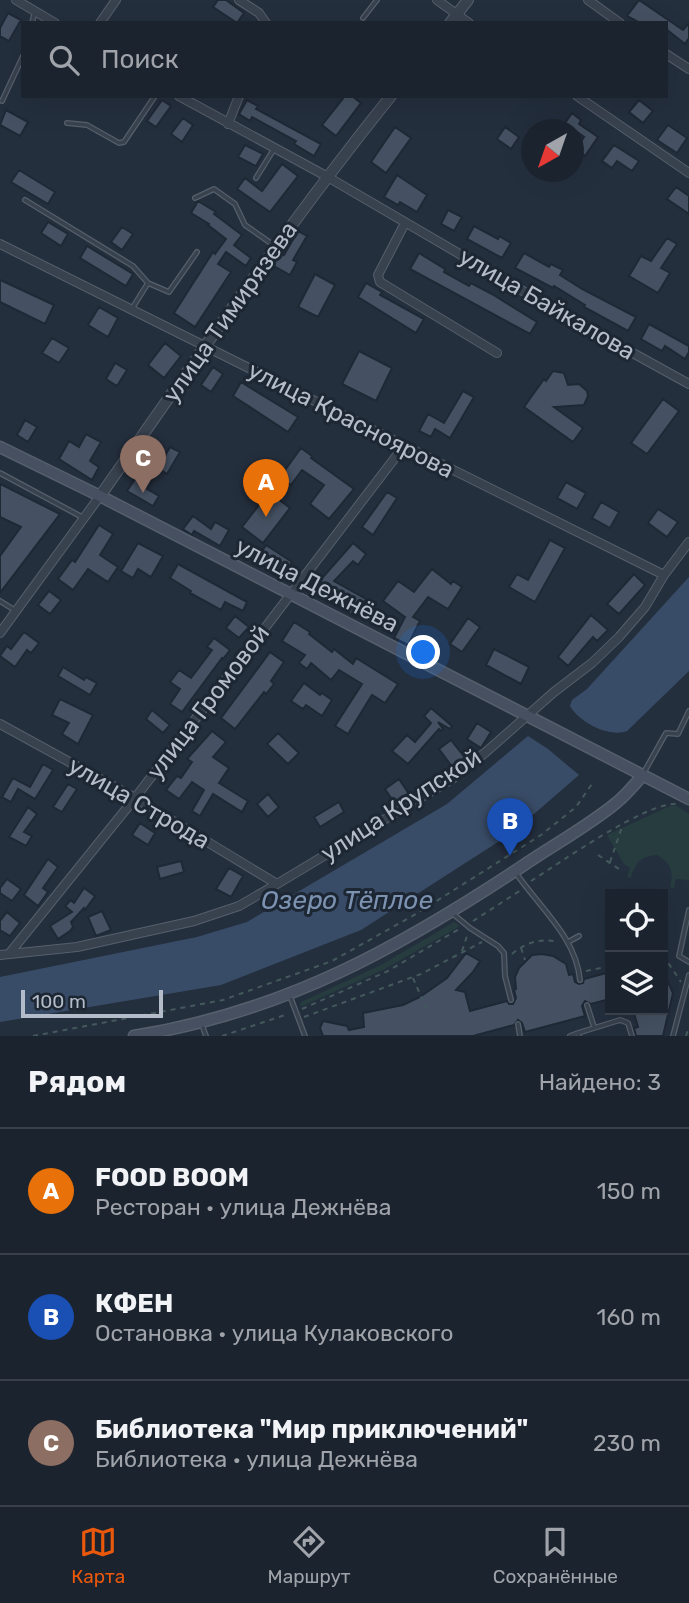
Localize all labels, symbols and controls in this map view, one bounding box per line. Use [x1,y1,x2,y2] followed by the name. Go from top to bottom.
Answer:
[21,21,668,98] search box
[45,41,83,79] icon: search
[101,44,179,75] text: Поиск
[521,119,584,182] north arrow
[157,216,303,408] street label: улица Тимирязева
[454,242,640,366] street label: улица Байкалова
[243,356,459,484] street label: улица Красноярова
[120,435,166,493] pin: C
[243,459,289,517] pin: A
[231,532,403,638] street label: улица Дежнёва
[141,619,275,785] street label: улица Громовой
[406,635,440,669] your location
[316,743,486,867] street label: улица Крупской
[63,751,215,855] street label: улица Строда
[487,798,533,856] pin: B
[261,885,433,916] water label: Озеро Тёплое
[605,889,668,1015] map controls
[605,889,668,952] button: locate
[605,952,668,1015] button: layers
[21,987,163,1019] scale bar
[32,990,86,1013] text: 100 m
[28,1064,126,1100] text: Рядом
[539,1068,661,1096] text: Найдено: 3
[95,1162,249,1193] text: FOOD BOOM
[43,1177,59,1205] text: A
[597,1177,661,1205] text: 150 m
[95,1193,391,1221] text: Ресторан · улица Дежнёва
[95,1288,173,1319] text: КФЕН
[43,1303,59,1331] text: B
[597,1303,661,1331] text: 160 m
[95,1319,453,1347] text: Остановка · улица Кулаковского
[95,1414,528,1445] text: Библиотека "Мир приключений"
[43,1429,59,1457] text: C
[593,1429,661,1457] text: 230 m
[95,1445,418,1473] text: Библиотека · улица Дежнёва
[71,1523,125,1588] tab: Карта
[268,1523,351,1588] tab: Маршрут
[493,1523,618,1588] tab: Сохранённые

